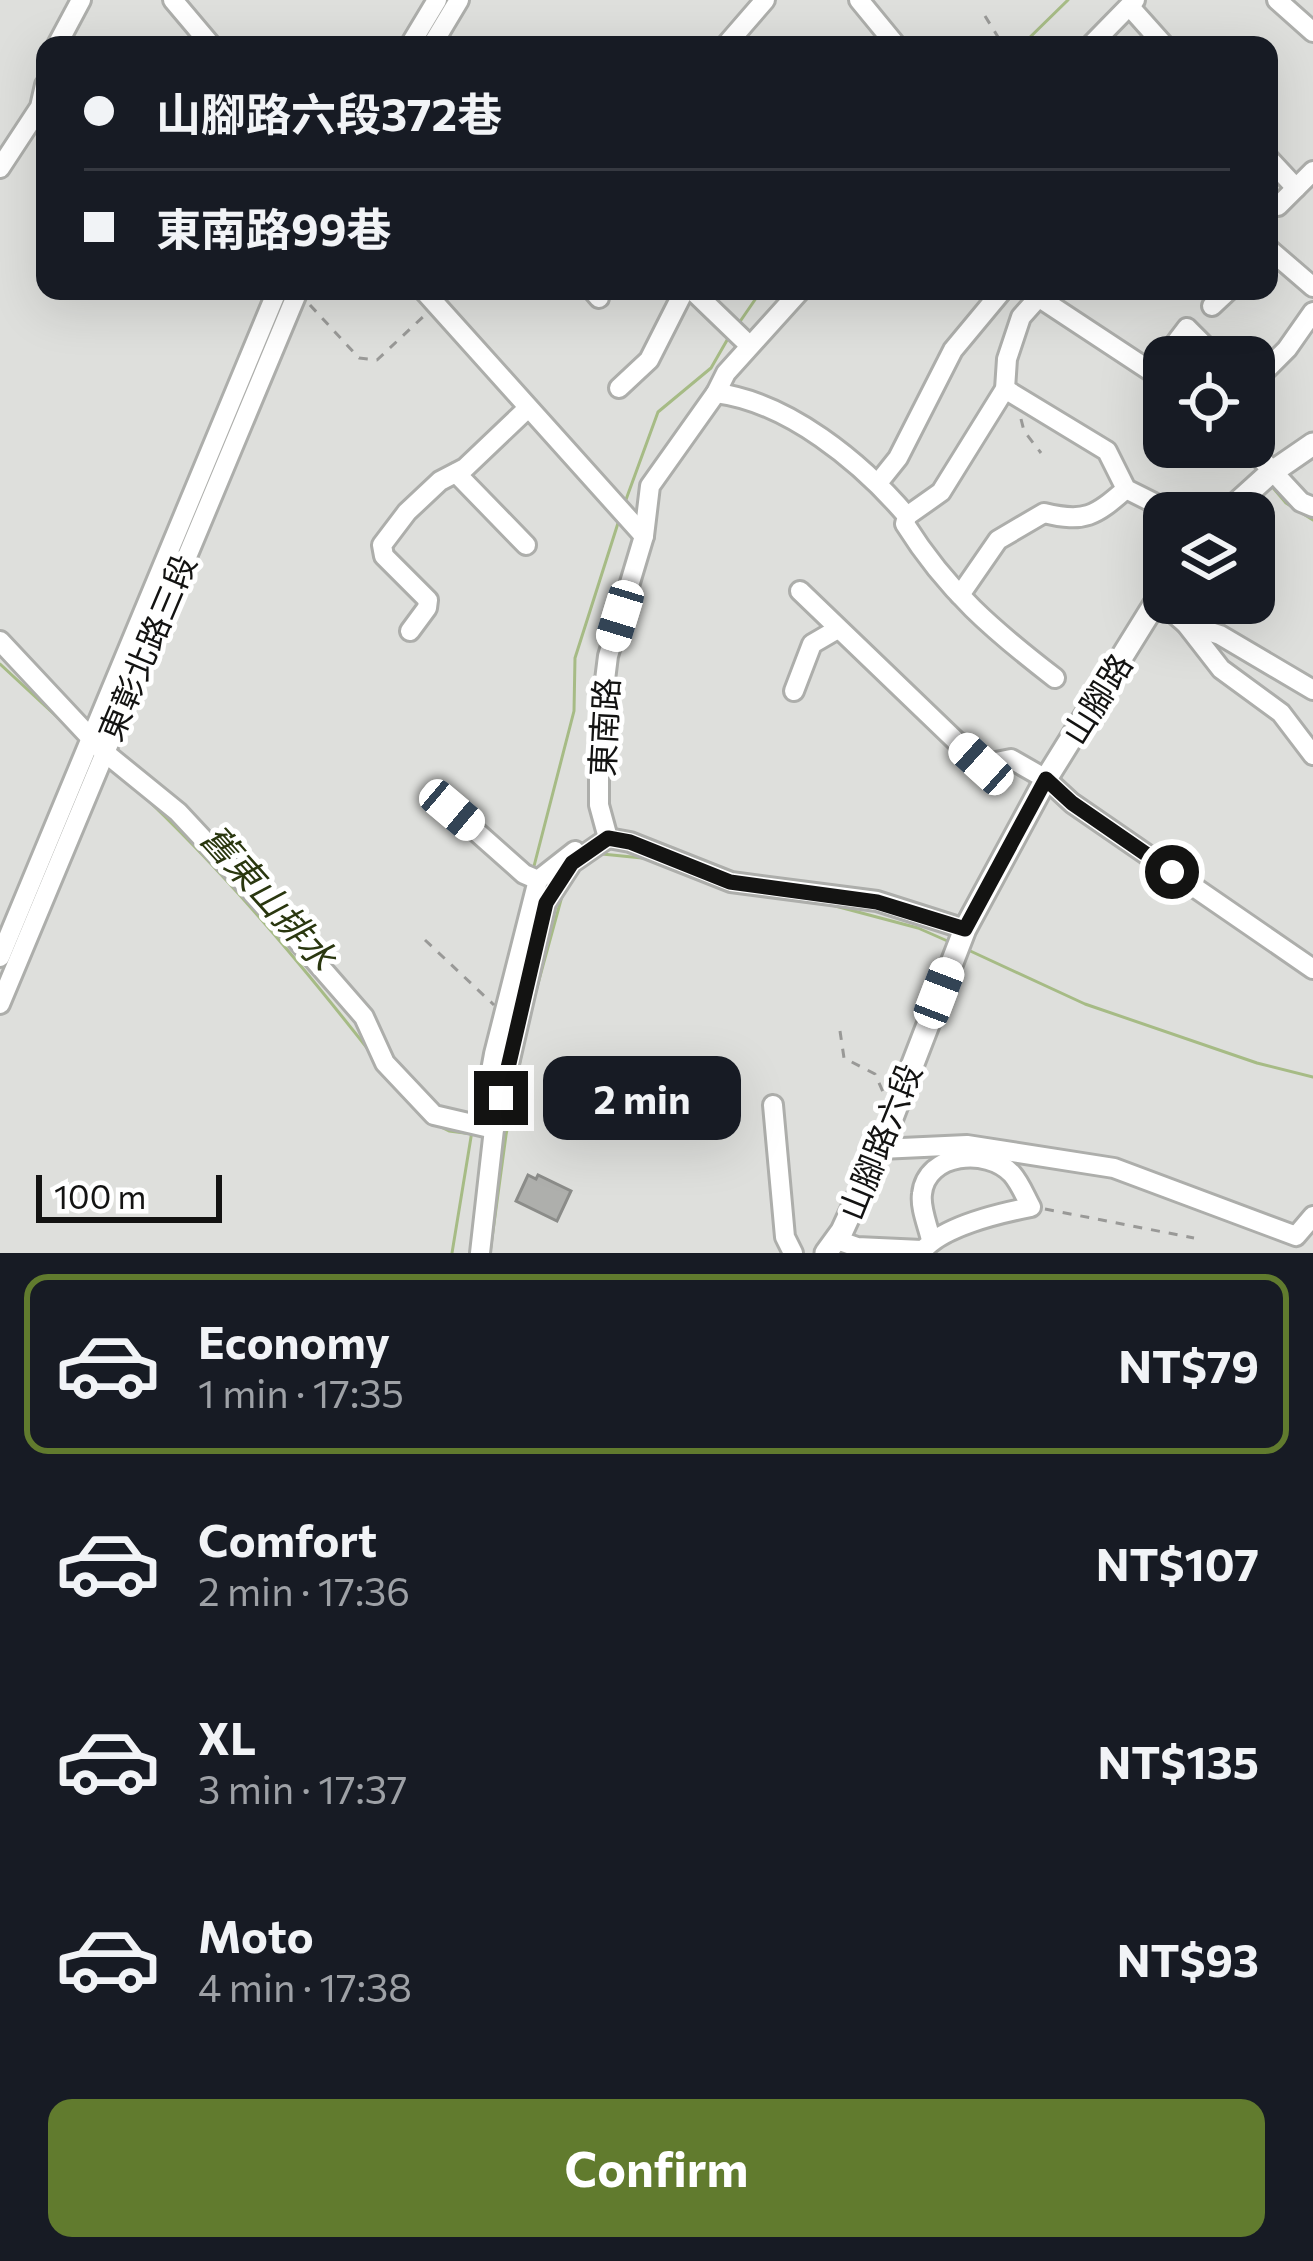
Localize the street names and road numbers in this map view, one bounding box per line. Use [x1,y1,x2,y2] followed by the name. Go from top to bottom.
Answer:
[88,548,204,746] street label: 東彰北路三段
[1052,645,1140,751] street label: 山腳路
[580,676,626,778] street label: 東南路
[829,1057,929,1225] street label: 山腳路六段

